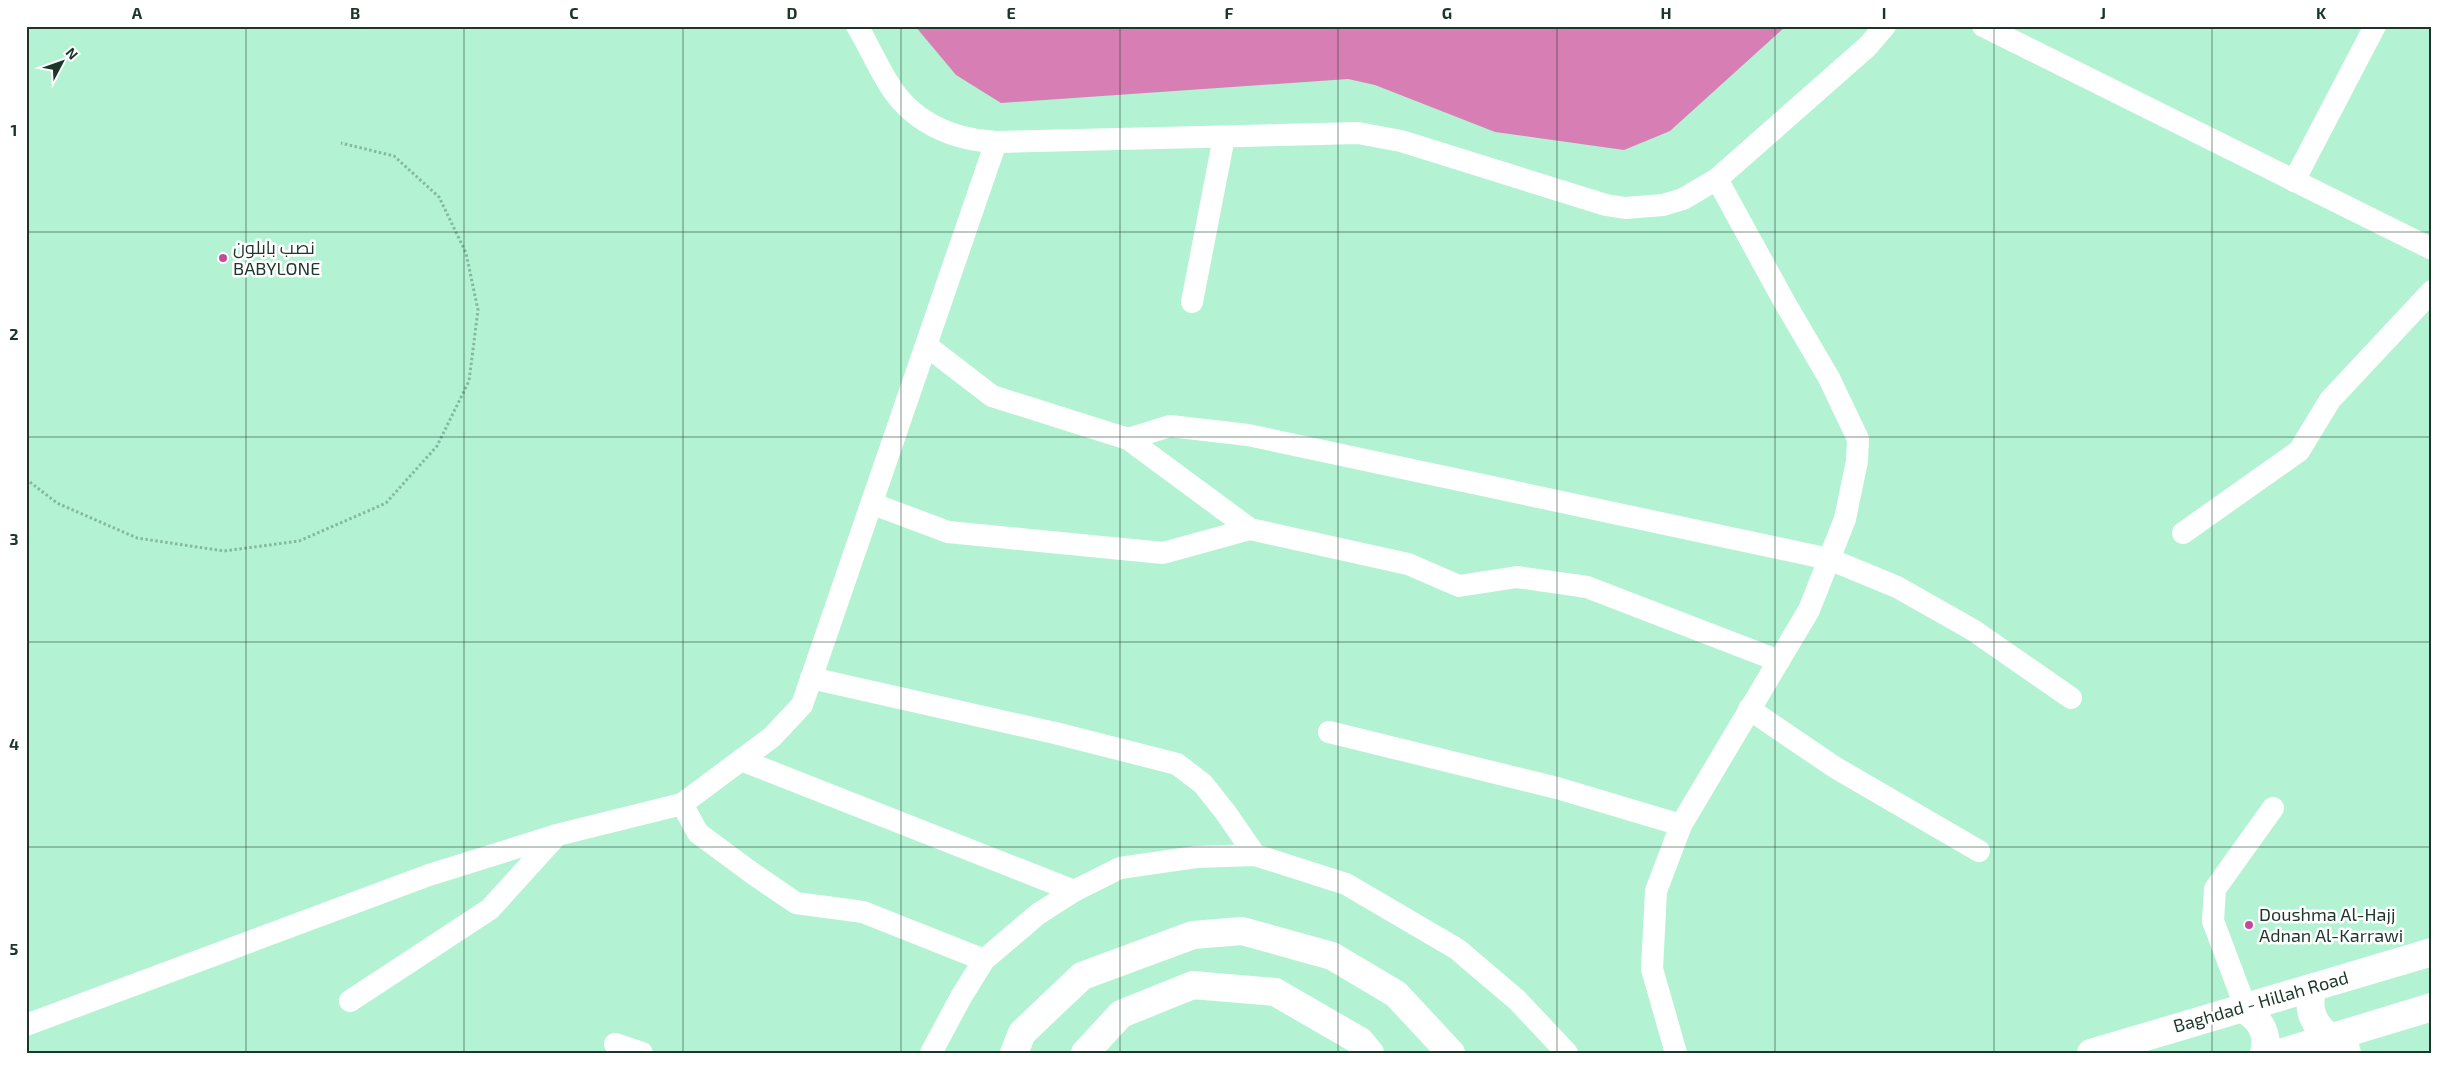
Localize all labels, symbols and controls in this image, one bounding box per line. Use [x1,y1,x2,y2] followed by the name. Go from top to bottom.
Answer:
[132,3,143,22] text: A
[350,3,360,22] text: B
[569,3,579,22] text: C
[787,3,798,22] text: D
[1006,3,1016,22] text: E
[1225,3,1234,22] text: F
[1442,3,1452,22] text: G
[1660,3,1672,22] text: H
[1882,3,1886,22] text: I
[2100,3,2106,22] text: J
[2316,3,2327,22] text: K
[38,38,88,88] north arrow
[62,44,82,63] text: N
[11,120,17,139] text: 1
[233,236,320,279] place label: نصب بابلون BABYLONE
[217,252,229,264] marker: نصب بابلون BABYLONE
[9,324,19,343] text: 2
[9,529,19,548] text: 3
[9,734,19,753] text: 4
[2259,903,2403,946] place label: Doushma Al-Hajj Adnan Al-Karrawi
[2243,919,2255,931] marker: Doushma Al-Hajj Adnan Al-Karrawi
[10,939,19,958] text: 5
[2171,965,2351,1037] street label: Baghdad - Hillah Road

